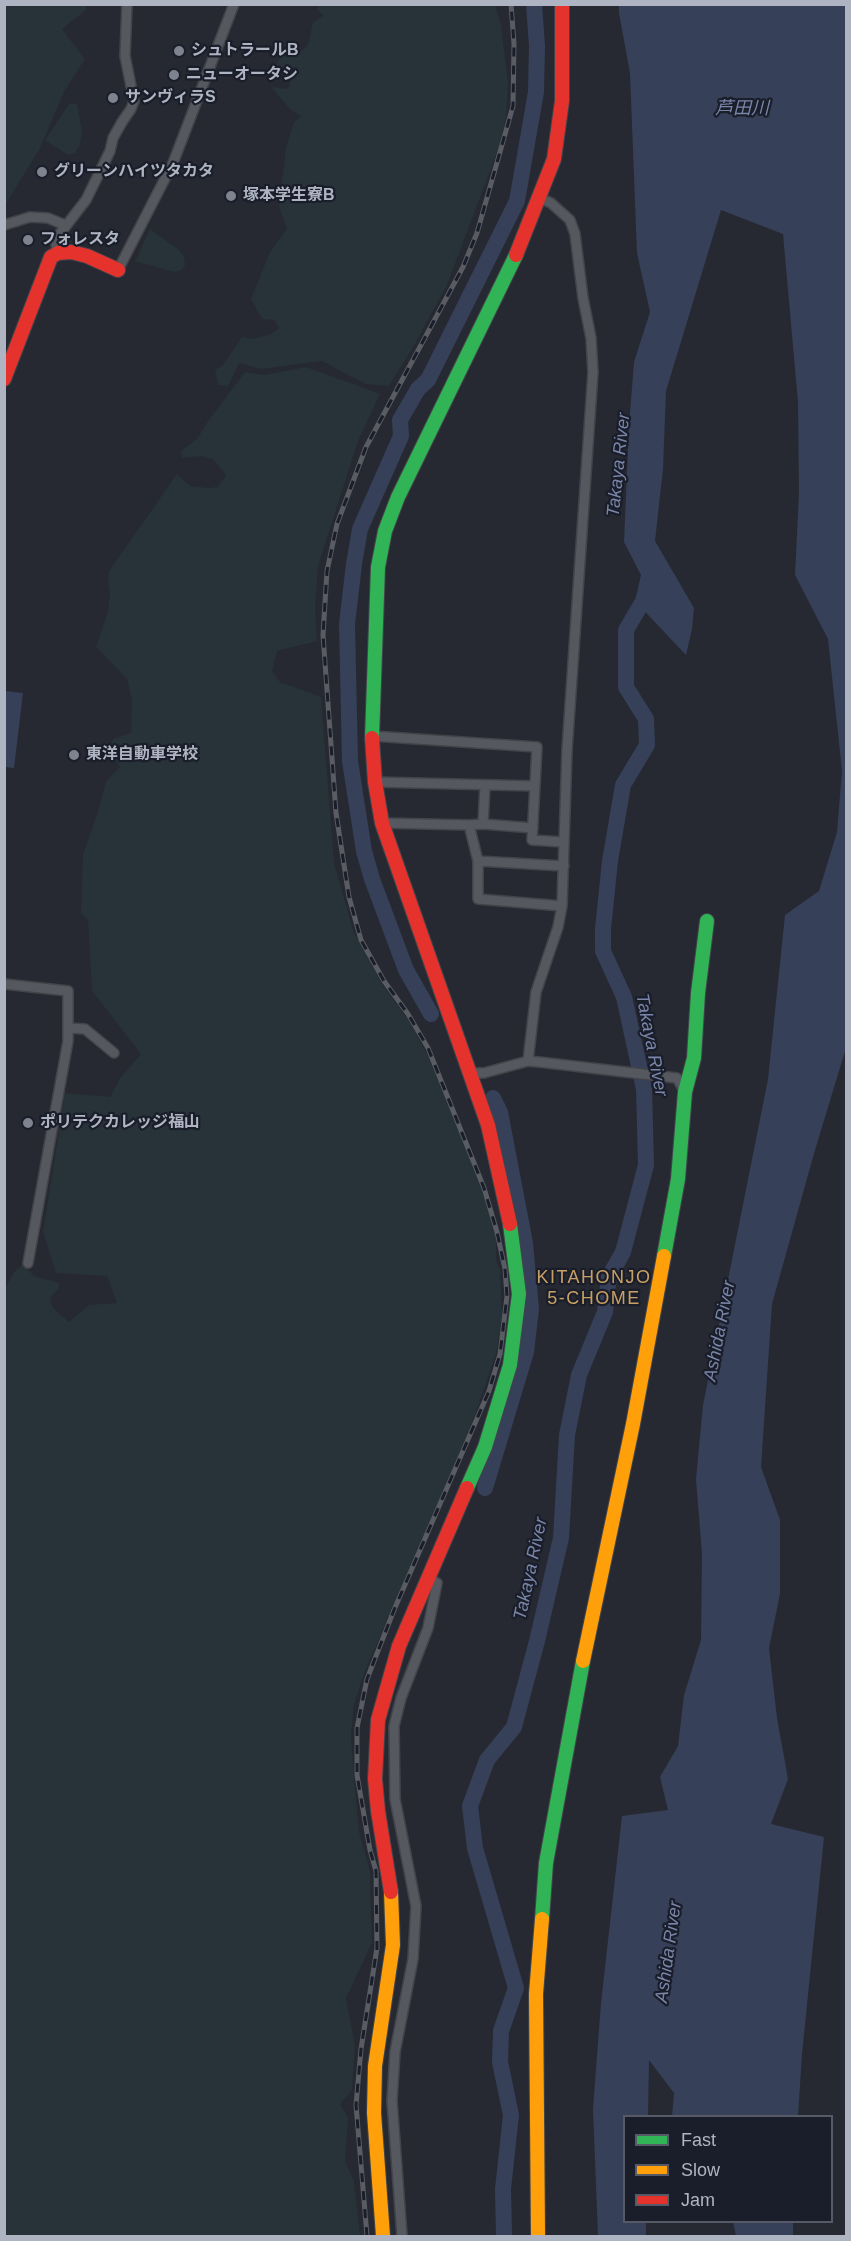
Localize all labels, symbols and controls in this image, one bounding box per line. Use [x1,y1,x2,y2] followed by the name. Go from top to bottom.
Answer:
[191,41,299,61] place label: シュトラールB
[172,44,186,58] marker: シュトラールB
[186,65,298,85] place label: ニューオータシ
[167,68,181,82] marker: ニューオータシ
[125,88,216,108] place label: サンヴィラS
[106,91,120,105] marker: サンヴィラS
[715,98,769,120] water label: 芦田川
[54,162,214,182] place label: グリーンハイツタカタ
[35,165,49,179] marker: グリーンハイツタカタ
[243,186,335,206] place label: 塚本学生寮B
[224,189,238,203] marker: 塚本学生寮B
[40,230,120,250] place label: フォレスタ
[21,233,35,247] marker: フォレスタ
[603,412,635,518] water label: Takaya River
[86,745,198,765] place label: 東洋自動車学校
[67,748,81,762] marker: 東洋自動車学校
[630,992,672,1098] water label: Takaya River
[40,1113,200,1133] place label: ポリテクカレッジ福山
[21,1116,35,1130] marker: ポリテクカレッジ福山
[536,1267,652,1310] district label: KITAHONJO 5-CHOME
[700,1279,740,1383] water label: Ashida River
[510,1516,552,1622] water label: Takaya River
[651,1900,687,2004] water label: Ashida River
[623,2115,833,2223] legend
[681,2130,716,2150] text: Fast
[681,2160,720,2180] text: Slow
[681,2190,715,2210] text: Jam

